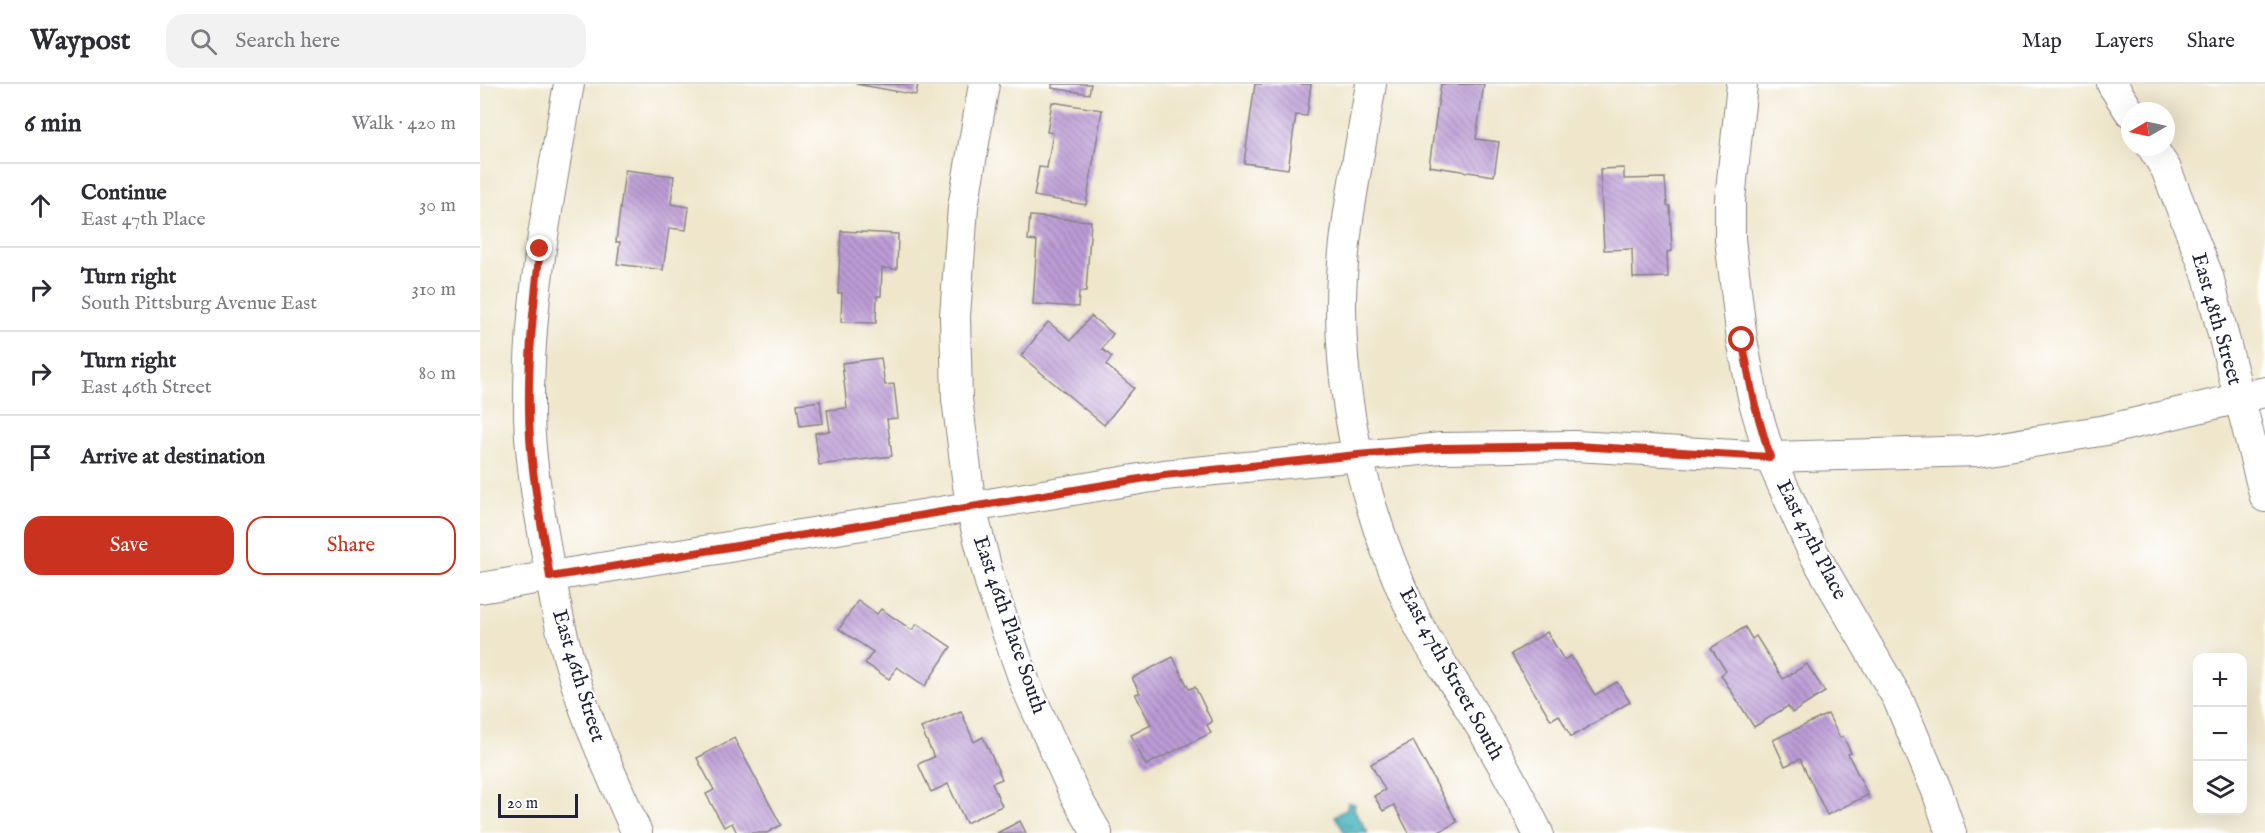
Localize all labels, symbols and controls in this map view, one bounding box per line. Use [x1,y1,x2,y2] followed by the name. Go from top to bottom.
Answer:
[166,14,586,68] search box
[30,24,130,59] text: Waypost
[187,25,220,58] icon: search
[235,27,340,55] text: Search here
[2022,28,2062,55] text: Map
[2095,28,2154,55] text: Layers
[2187,28,2235,55] text: Share
[2121,102,2175,156] north arrow
[24,107,82,140] text: 6 min
[351,111,456,136] text: Walk · 420 m
[81,179,167,207] text: Continue
[24,189,57,222] icon: ahead
[419,193,456,218] text: 30 m
[81,207,206,232] text: East 47th Place
[526,235,552,261] route end
[2184,250,2248,388] street label: East 48th Street
[81,263,176,291] text: Turn right
[24,273,57,306] icon: right
[412,277,456,302] text: 310 m
[81,291,317,316] text: South Pittsburg Avenue East
[1728,326,1754,352] route start
[81,347,176,375] text: Turn right
[24,357,57,390] icon: right
[419,361,456,386] text: 80 m
[81,375,212,400] text: East 46th Street
[24,441,57,474] icon: arrive
[81,443,265,471] text: Arrive at destination
[1769,476,1853,605] street label: East 47th Place
[24,516,234,575] button: Save
[246,516,456,575] button: Share
[966,532,1052,718] street label: East 46th Place South
[1392,583,1510,765] street label: East 47th Street South
[545,606,611,746] street label: East 46th Street
[2193,653,2247,815] map controls
[2193,653,2247,707] button: +
[2193,707,2247,761] button: −
[2193,761,2247,815] button: layers
[498,791,578,818] scale bar
[507,794,538,814] text: 20 m

